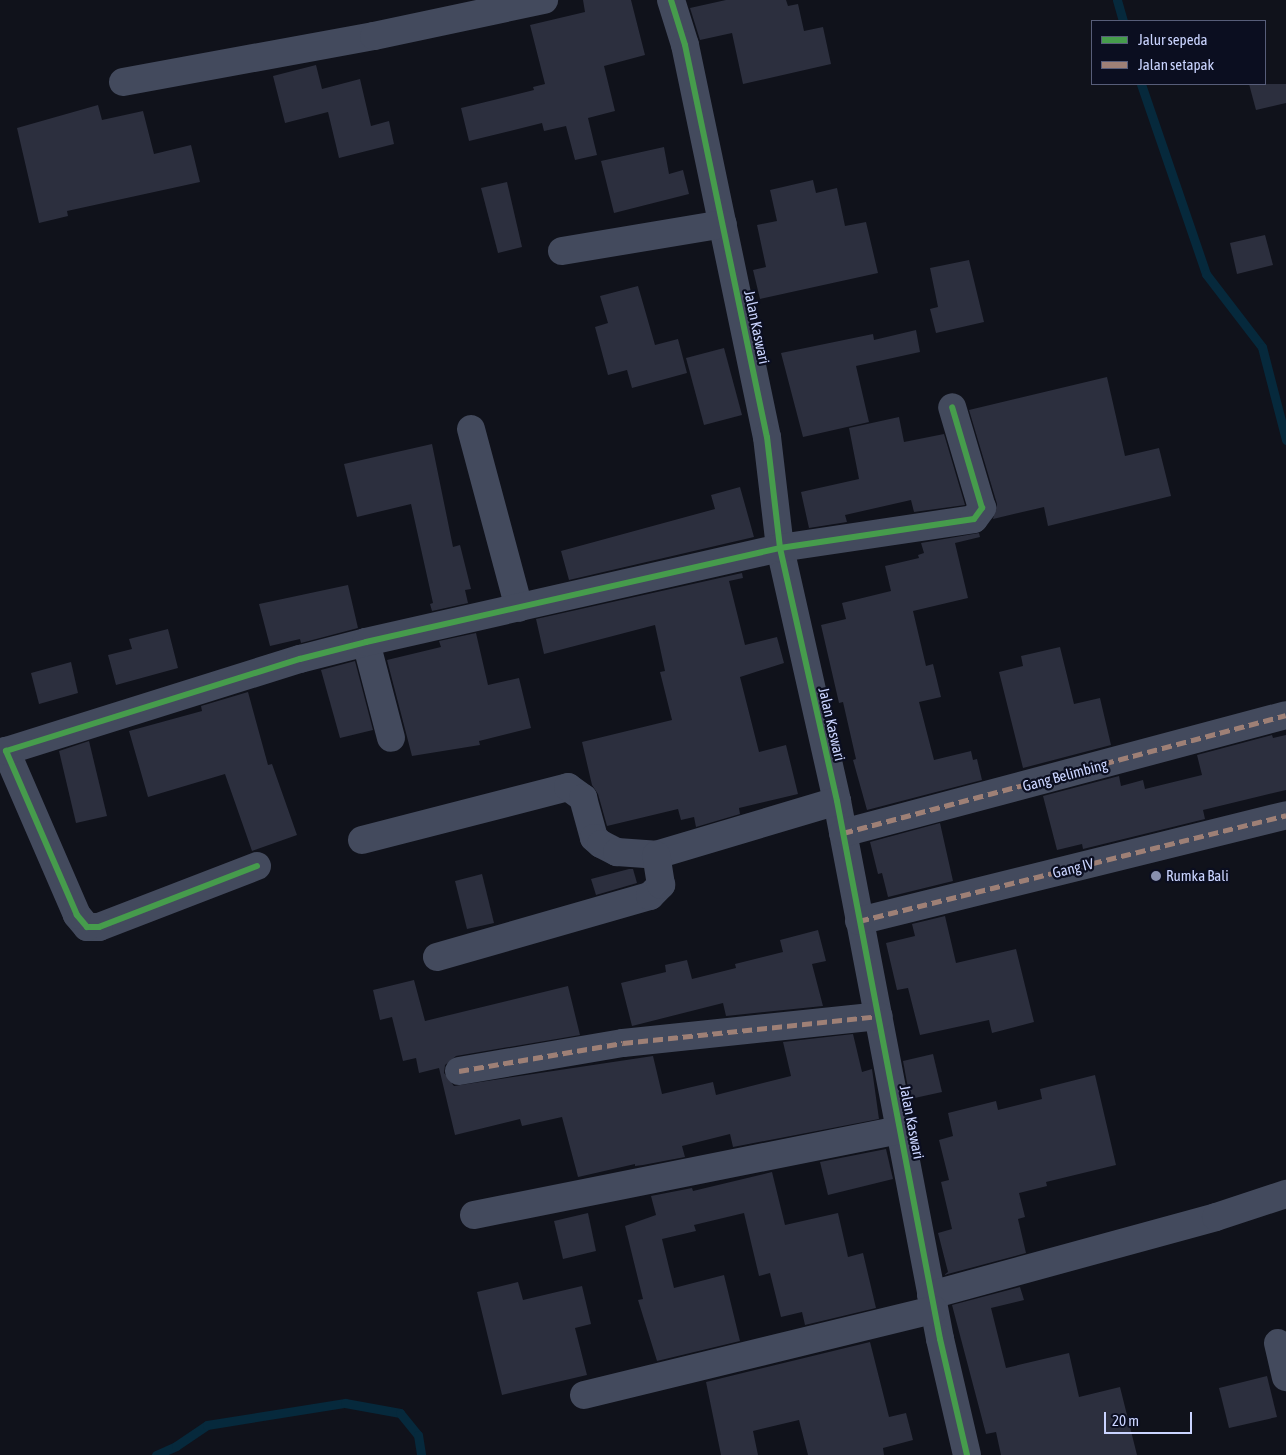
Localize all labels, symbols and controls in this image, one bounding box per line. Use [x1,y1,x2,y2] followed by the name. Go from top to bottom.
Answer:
[1091,20,1266,85] legend
[1138,31,1208,48] text: Jalur sepeda
[1138,56,1214,73] text: Jalan setapak
[740,288,774,366] street label: Jalan Kaswari
[815,685,849,763] street label: Jalan Kaswari
[1021,755,1109,795] street label: Gang Belimbing
[1051,854,1095,882] street label: Gang IV
[1166,867,1229,885] place label: Rumka Bali
[1150,870,1162,882] marker: Rumka Bali
[896,1083,928,1161] street label: Jalan Kaswari
[1106,1402,1194,1434] scale bar
[1112,1412,1139,1429] text: 20 m

